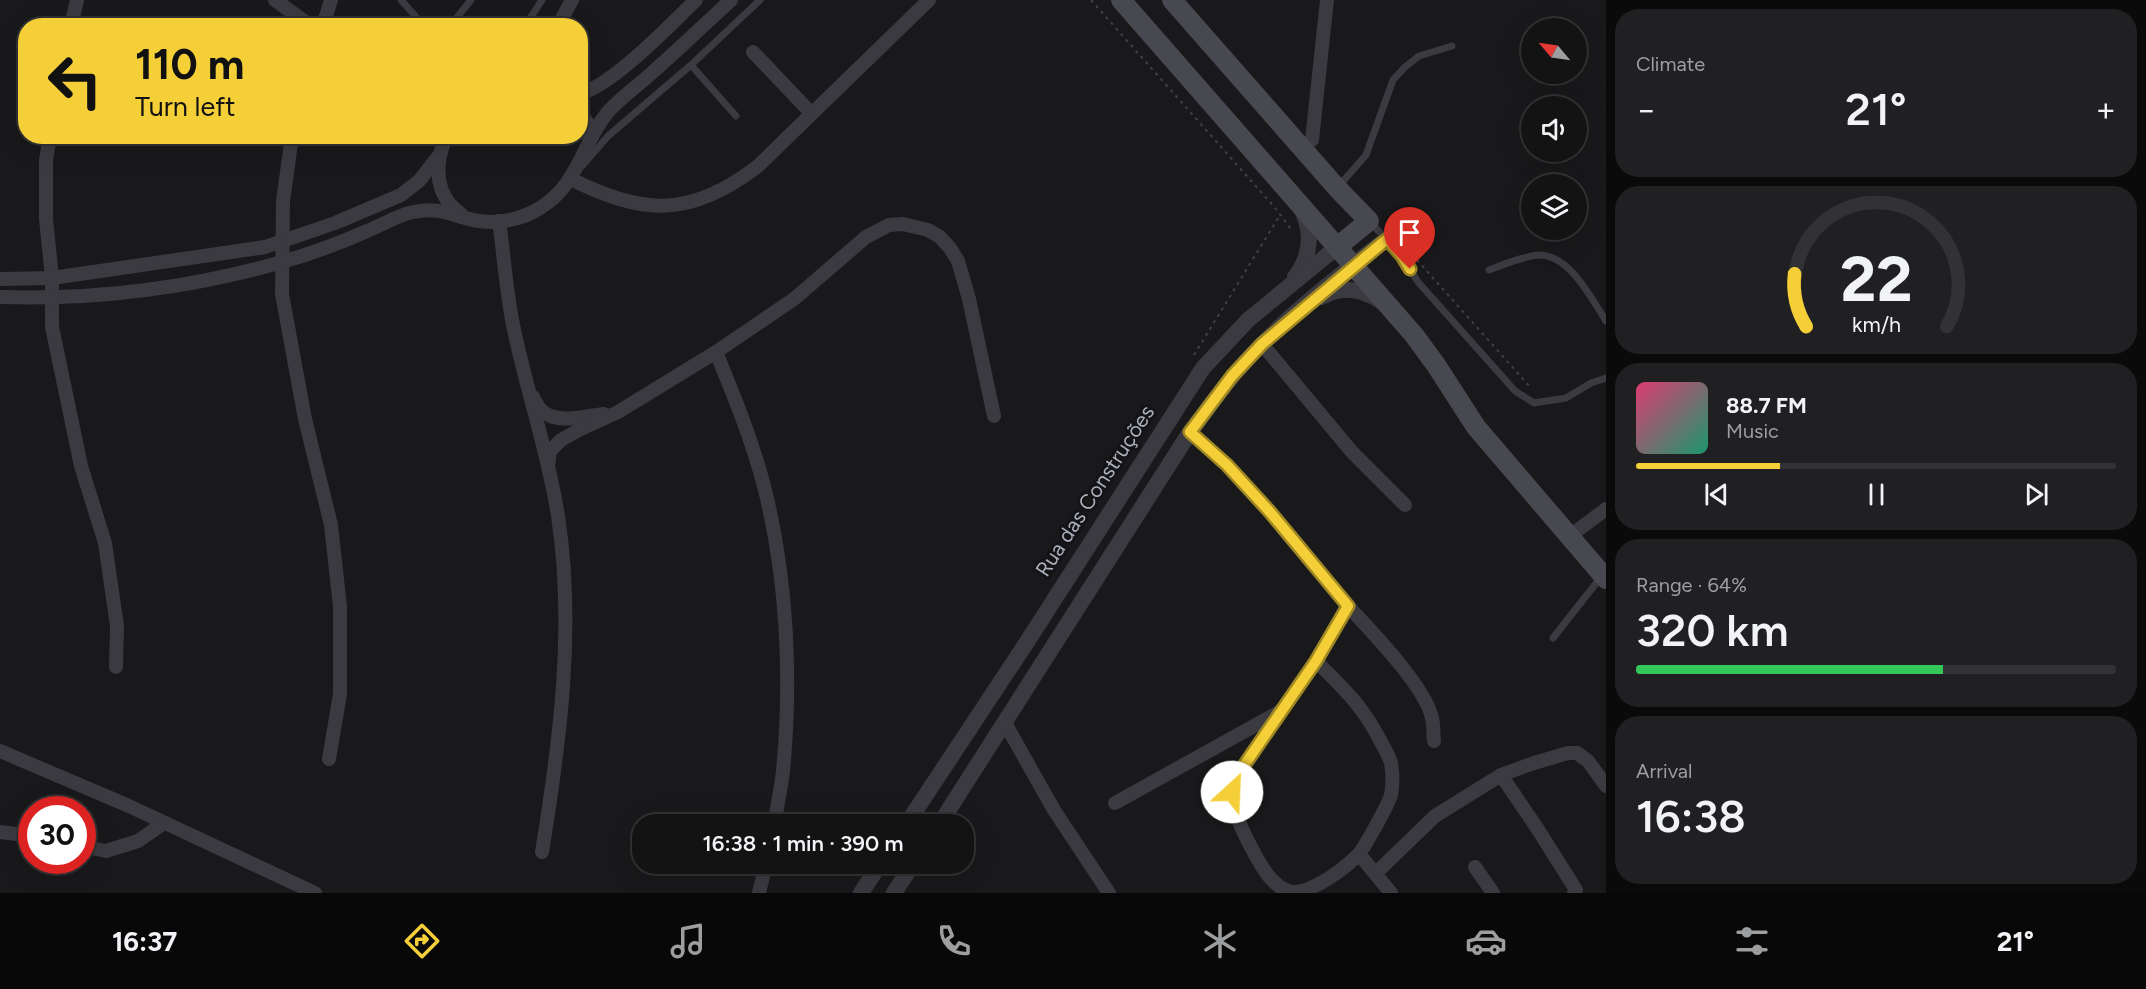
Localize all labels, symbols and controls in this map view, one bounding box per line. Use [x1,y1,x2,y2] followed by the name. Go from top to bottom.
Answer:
[1521,18,1587,84] north arrow
[1521,18,1587,240] map controls
[135,39,244,90] text: 110 m
[36,42,114,120] icon: left
[1636,52,1705,76] text: Climate
[1845,82,1907,136] text: 21°
[135,90,235,123] text: Turn left
[1636,90,1657,129] text: −
[2095,90,2116,129] text: +
[1521,96,1587,162] button: sound
[1521,174,1587,240] button: layers
[1384,207,1435,269] pin
[1393,216,1426,249] icon: arrive
[1840,242,1912,317] text: 22
[1852,312,1900,337] text: km/h
[1726,392,1807,419] text: 88.7 FM
[1030,400,1159,581] street label: Rua das Construções
[1726,419,1779,443] text: Music
[1700,478,1733,511] icon: previous
[1860,478,1893,511] icon: pause
[2020,478,2053,511] icon: next
[1636,573,1747,597] text: Range · 64%
[1636,603,1789,657] text: 320 km
[1636,759,1692,783] text: Arrival
[1200,760,1264,824] position arrow
[1636,789,1746,843] text: 16:38
[18,796,96,874] speed limit sign: 30
[703,830,903,857] text: 16:38 · 1 min · 390 m
[401,920,443,962] icon: directions
[667,920,709,962] icon: music
[933,920,975,962] icon: phone
[1199,920,1241,962] icon: climate
[1465,920,1507,962] icon: car
[1731,920,1773,962] icon: filters
[112,925,177,958] text: 16:37
[1997,925,2034,958] text: 21°

